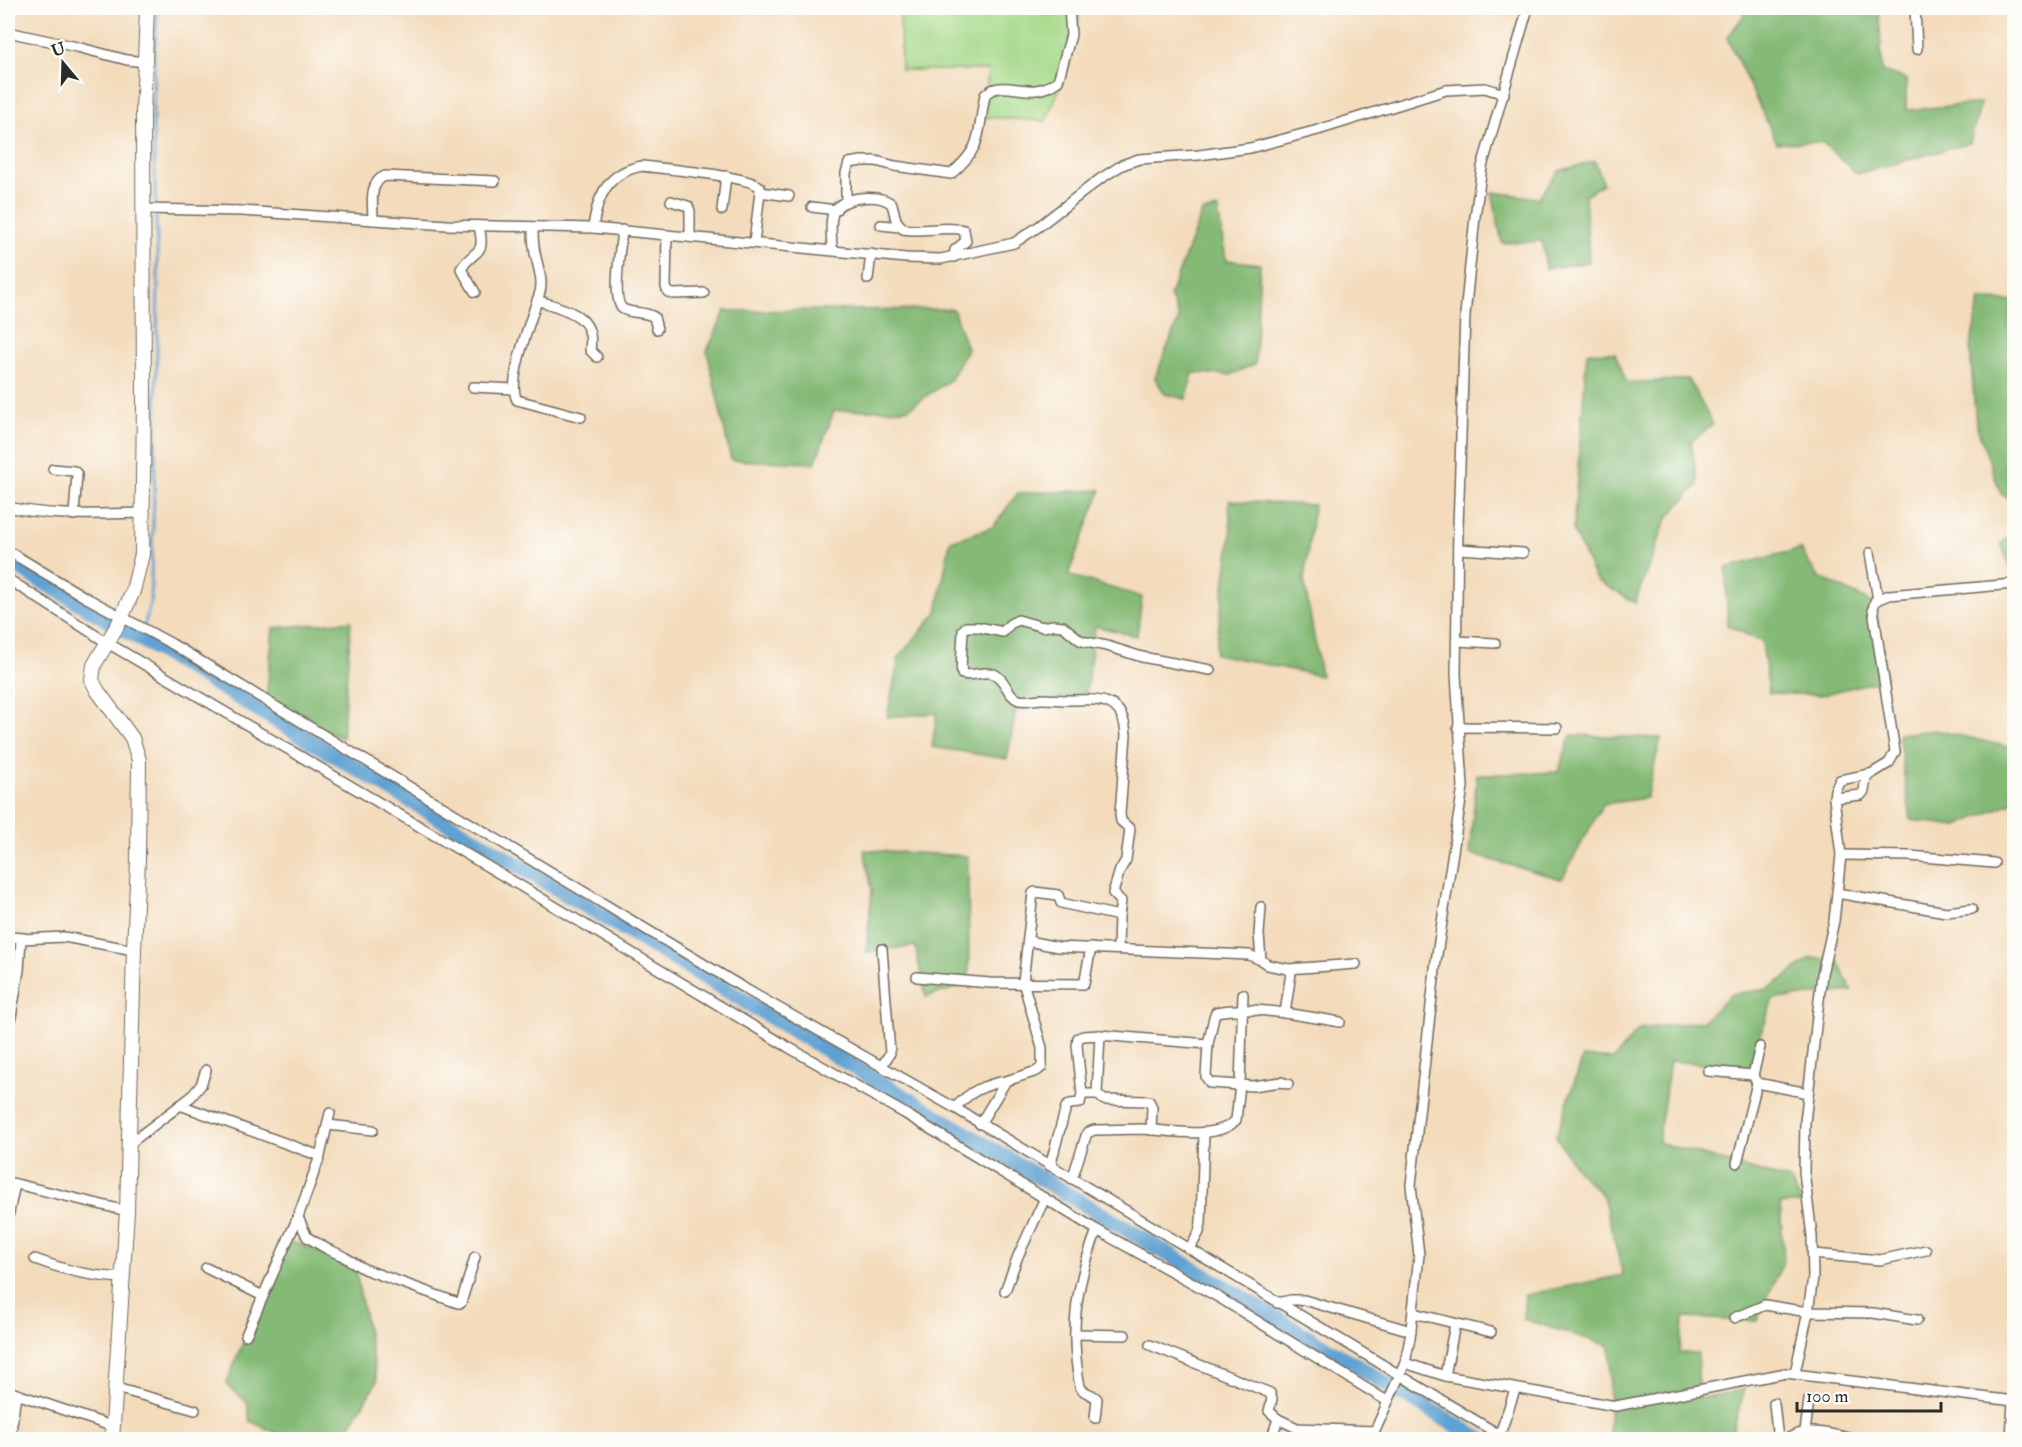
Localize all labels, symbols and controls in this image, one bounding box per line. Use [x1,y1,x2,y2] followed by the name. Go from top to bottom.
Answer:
[33,33,93,93] north arrow
[49,38,69,61] text: U
[1797,1375,1941,1413] scale bar
[1806,1385,1849,1408] text: 100 m

